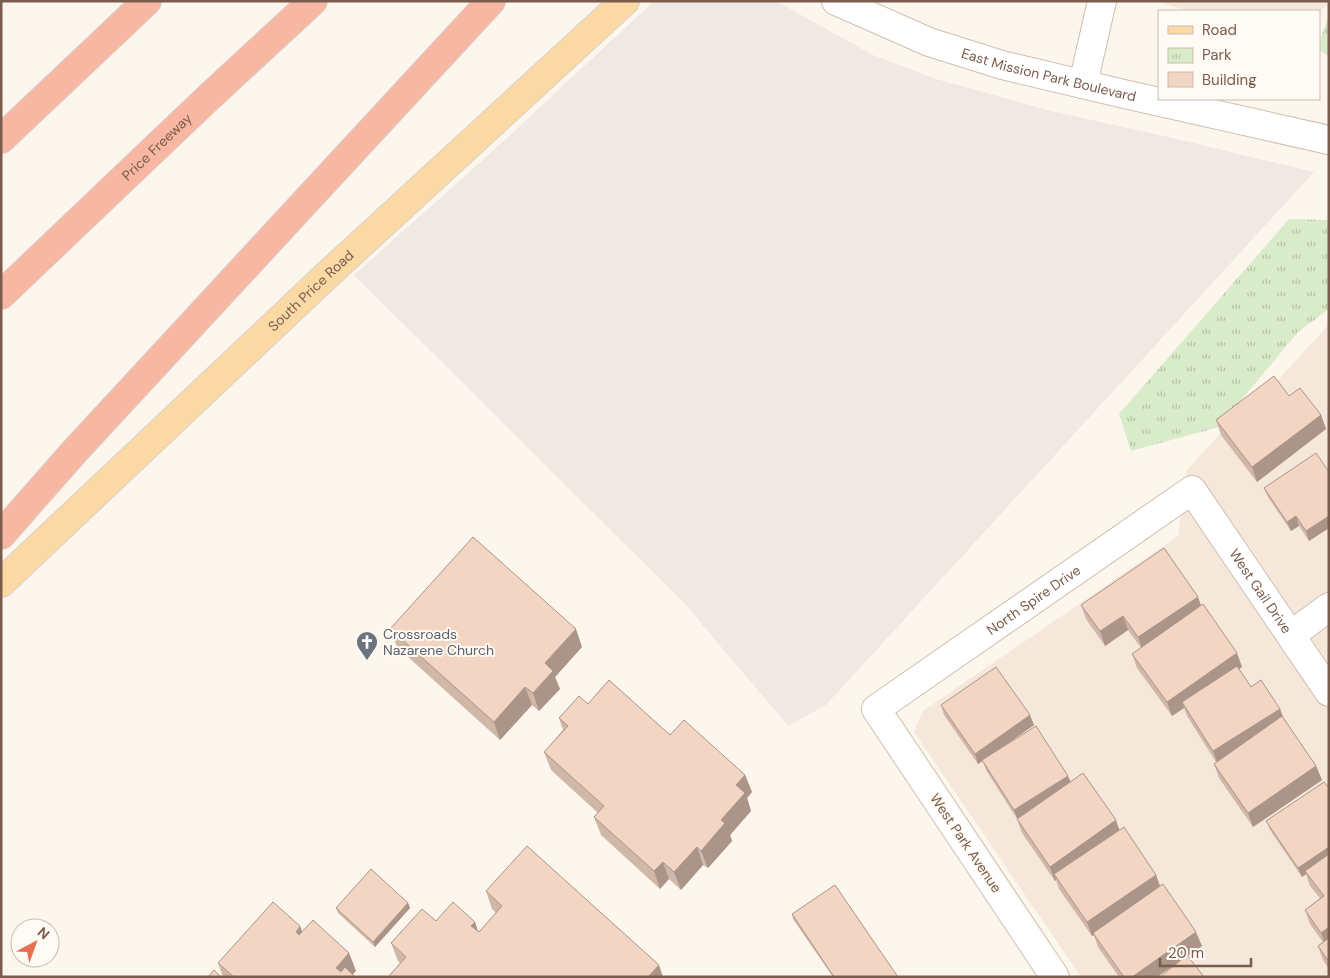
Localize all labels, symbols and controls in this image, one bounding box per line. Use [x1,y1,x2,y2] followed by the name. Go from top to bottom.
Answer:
[1158,10,1320,100] legend
[1202,20,1237,40] text: Road
[959,44,1138,105] street label: East Mission Park Boulevard
[1202,45,1232,65] text: Park
[1202,70,1257,90] text: Building
[118,109,196,184] street label: Price Freeway
[264,246,357,335] street label: South Price Road
[1226,545,1296,637] street label: West Gail Drive
[983,561,1084,639] street label: North Spire Drive
[383,625,494,659] place label: Crossroads Nazarene Church
[355,630,379,661] church icon: Crossroads Nazarene Church
[926,790,1006,896] street label: West Park Avenue
[10,918,60,968] north arrow
[34,923,53,943] text: N
[1160,936,1251,968] scale bar
[1168,943,1204,963] text: 20 m

